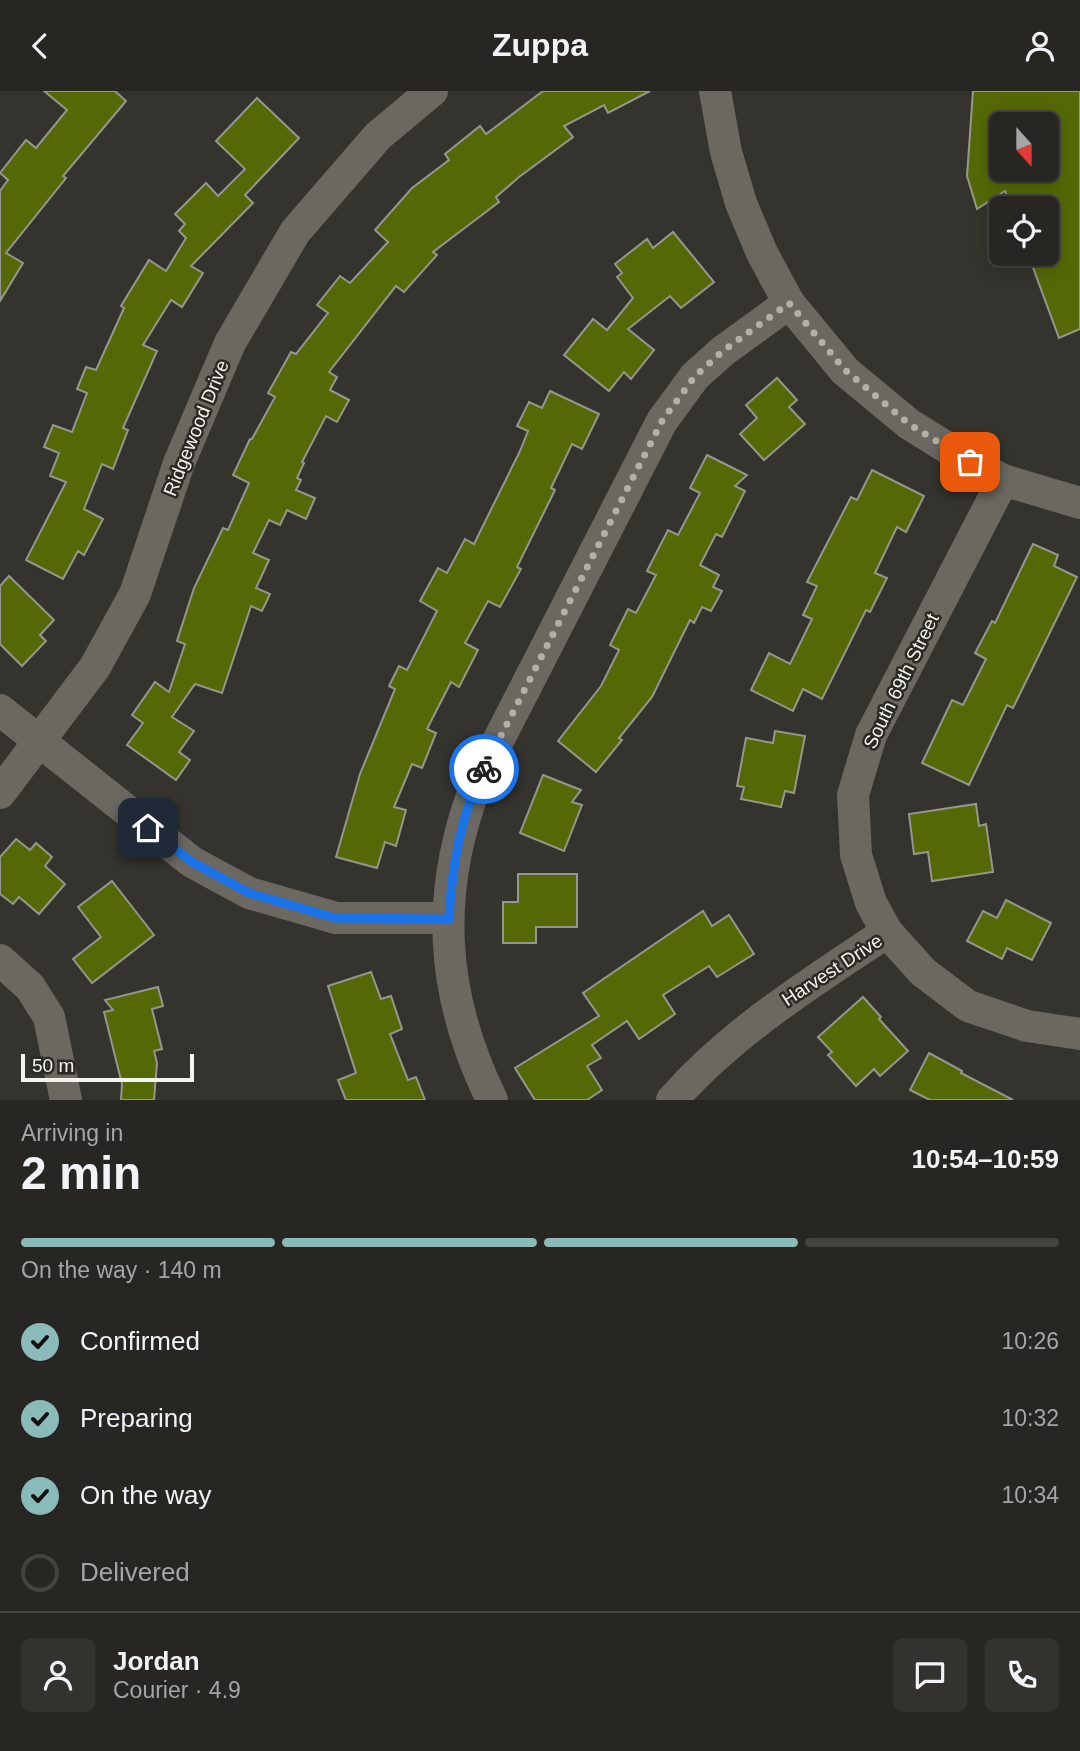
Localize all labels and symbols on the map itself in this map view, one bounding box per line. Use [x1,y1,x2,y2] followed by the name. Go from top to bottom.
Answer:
[989,112,1059,182] north arrow
[159,357,233,499] street label: Ridgewood Drive
[940,432,1000,492] pin
[859,609,943,752] street label: South 69th Street
[449,734,519,804] courier
[118,798,178,858] pin
[778,930,886,1010] street label: Harvest Drive
[21,1051,194,1083] scale bar

